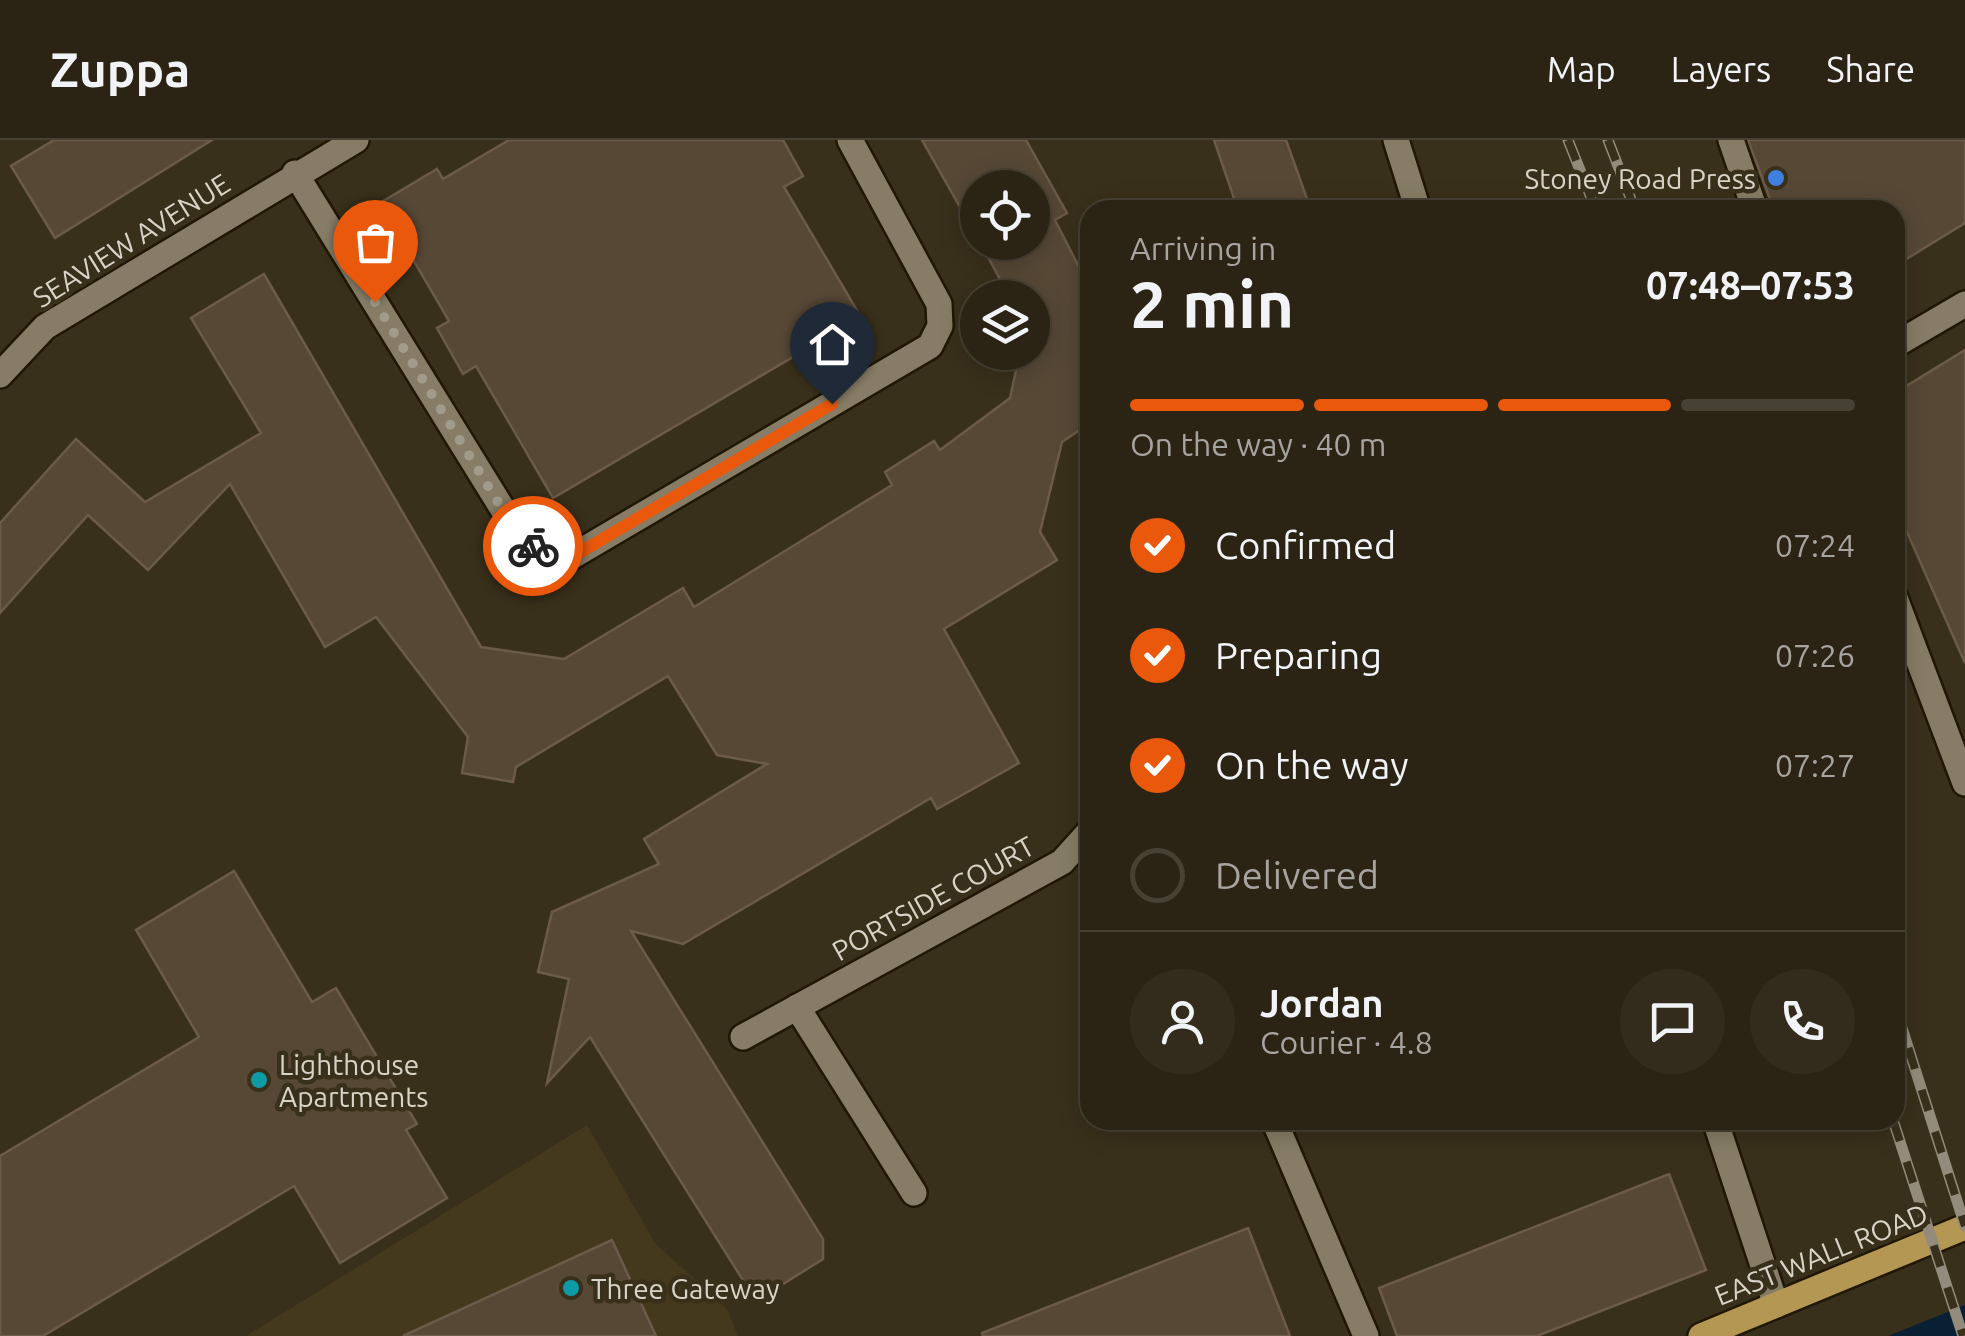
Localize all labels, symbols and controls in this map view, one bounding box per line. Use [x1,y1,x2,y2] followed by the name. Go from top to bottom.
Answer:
[50,42,190,96] text: Zuppa
[1547,49,1616,89] text: Map
[1671,49,1771,89] text: Layers
[1826,49,1915,89] text: Share
[1525,163,1756,194] place label: Stoney Road Press
[27,167,235,313] street label: SEAVIEW AVENUE
[1765,167,1787,189] marker: Stoney Road Press
[960,170,1050,370] map controls
[960,170,1050,260] button: locate
[333,200,418,303] pin
[348,215,403,270] icon: bag
[1130,230,1276,266] text: Arriving in
[1646,264,1855,306] text: 07:48–07:53
[1130,267,1294,340] text: 2 min
[960,280,1050,370] button: layers
[790,302,875,405] pin
[805,317,860,372] icon: home
[1130,426,1386,462] text: On the way · 40 m
[483,496,583,596] courier
[1130,518,1185,573] icon: check
[506,519,561,574] icon: bike
[1215,524,1396,566] text: Confirmed
[1775,527,1855,563] text: 07:24
[1130,628,1185,683] icon: check
[1215,634,1382,676] text: Preparing
[1775,637,1855,673] text: 07:26
[1130,738,1185,793] icon: check
[1215,744,1408,786] text: On the way
[1775,747,1855,783] text: 07:27
[827,829,1040,966] street label: PORTSIDE COURT
[1215,854,1379,896] text: Delivered
[1130,969,1235,1074] button: person
[1620,969,1725,1074] button: chat
[1750,969,1855,1074] button: phone
[1260,982,1384,1024] text: Jordan
[1260,1024,1433,1060] text: Courier · 4.8
[279,1049,428,1112] place label: Lighthouse Apartments
[248,1069,270,1091] marker: Lighthouse Apartments
[1710,1197,1932,1311] street label: EAST WALL ROAD
[591,1273,779,1304] place label: Three Gateway
[560,1277,582,1299] marker: Three Gateway

